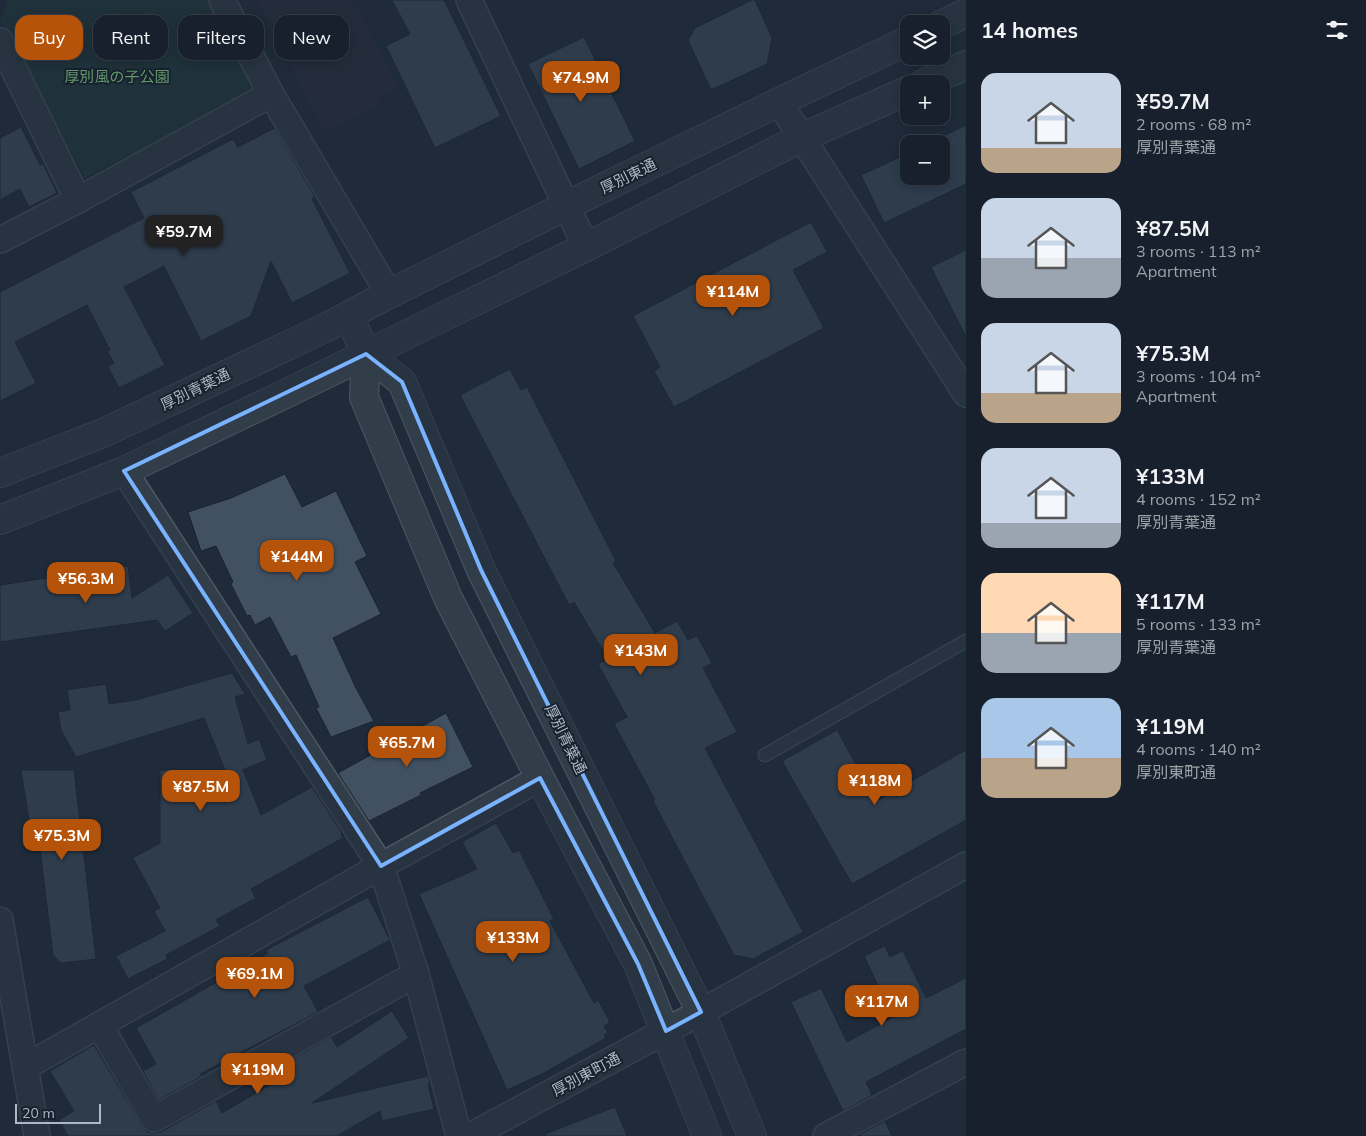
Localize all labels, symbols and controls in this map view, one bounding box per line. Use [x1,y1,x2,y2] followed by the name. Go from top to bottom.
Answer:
[15,15,83,60] chip: Buy
[93,15,168,60] chip: Rent
[178,15,264,60] chip: Filters
[274,15,349,60] chip: New
[900,15,950,185] map controls
[900,15,950,65] button: layers
[1323,16,1351,44] icon: filters
[981,17,1078,43] text: 14 homes
[540,61,622,103] pin: ¥74.9M
[64,67,170,86] park label: 厚別風の子公園
[553,67,609,87] text: ¥74.9M
[900,75,950,125] button: +
[1136,88,1210,114] text: ¥59.7M
[1021,93,1081,153] icon: home
[1136,114,1251,134] text: 2 rooms · 68 m²
[900,135,950,185] button: −
[1136,137,1216,157] text: 厚別青葉通
[597,154,659,198] street label: 厚別東通
[143,214,225,257] pin: ¥59.7M
[1136,215,1210,241] text: ¥87.5M
[1021,218,1081,278] icon: home
[156,221,212,241] text: ¥59.7M
[1136,241,1261,261] text: 3 rooms · 113 m²
[1136,261,1217,281] text: Apartment
[698,274,768,317] pin: ¥114M
[707,281,759,301] text: ¥114M
[1136,340,1210,366] text: ¥75.3M
[1021,343,1081,403] icon: home
[157,364,233,414] street label: 厚別青葉通
[1136,366,1261,386] text: 3 rooms · 104 m²
[1136,386,1217,406] text: Apartment
[1136,463,1205,489] text: ¥133M
[1021,468,1081,528] icon: home
[1136,489,1261,509] text: 4 rooms · 152 m²
[1136,512,1216,532] text: 厚別青葉通
[262,540,332,582] pin: ¥144M
[271,546,323,566] text: ¥144M
[45,562,127,604] pin: ¥56.3M
[58,568,114,588] text: ¥56.3M
[1136,588,1205,614] text: ¥117M
[1021,593,1081,653] icon: home
[1136,614,1261,634] text: 5 rooms · 133 m²
[606,634,676,676] pin: ¥143M
[1136,637,1216,657] text: 厚別青葉通
[615,640,667,660] text: ¥143M
[541,701,591,777] street label: 厚別青葉通
[1136,713,1205,739] text: ¥119M
[1021,718,1081,778] icon: home
[366,726,448,768] pin: ¥65.7M
[379,732,435,752] text: ¥65.7M
[1136,739,1261,759] text: 4 rooms · 140 m²
[1136,762,1216,782] text: 厚別東町通
[840,764,910,806] pin: ¥118M
[160,770,242,812] pin: ¥87.5M
[849,770,901,790] text: ¥118M
[173,776,229,796] text: ¥87.5M
[21,818,103,861] pin: ¥75.3M
[34,825,90,845] text: ¥75.3M
[478,920,548,963] pin: ¥133M
[487,927,539,947] text: ¥133M
[214,956,296,999] pin: ¥69.1M
[227,963,283,983] text: ¥69.1M
[847,984,917,1027] pin: ¥117M
[856,991,908,1011] text: ¥117M
[548,1048,624,1100] street label: 厚別東町通
[223,1052,293,1095] pin: ¥119M
[232,1059,284,1079] text: ¥119M
[15,1101,101,1124] scale bar
[22,1104,55,1122] text: 20 m

